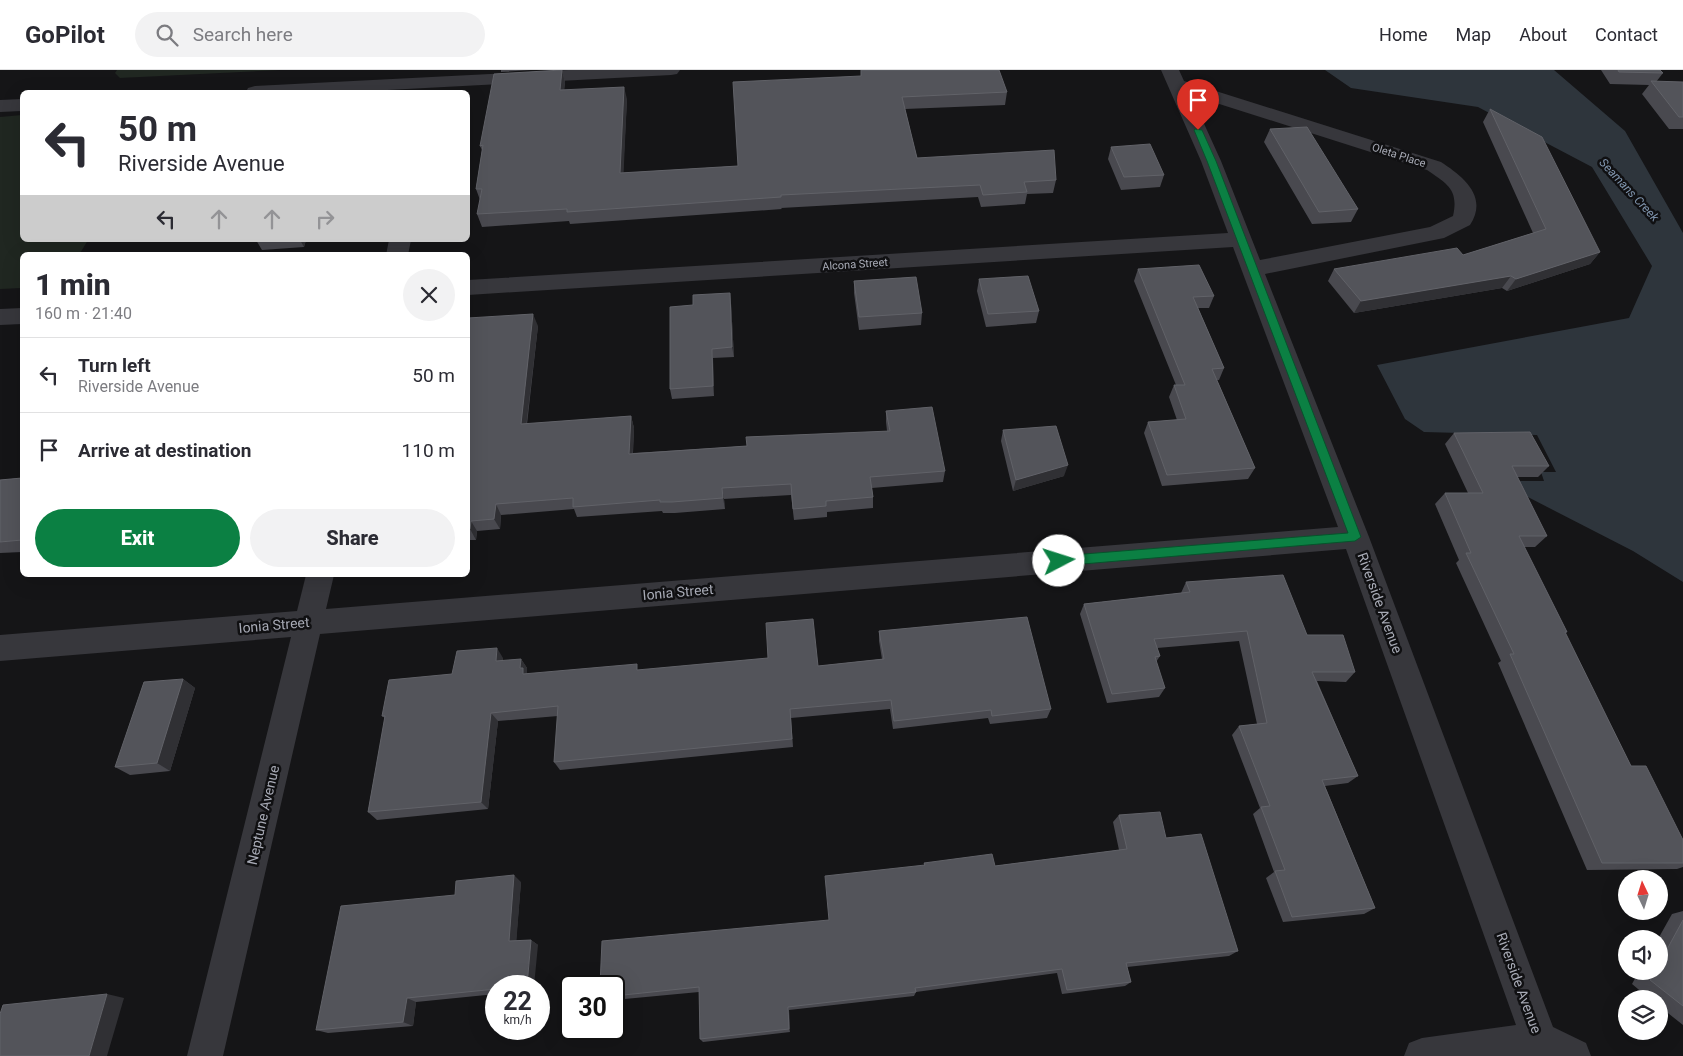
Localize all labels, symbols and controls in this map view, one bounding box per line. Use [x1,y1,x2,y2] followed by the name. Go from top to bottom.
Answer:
[135,12,485,57] search box
[25,21,105,49] text: GoPilot
[153,21,181,49] icon: search
[193,23,293,46] text: Search here
[1379,24,1428,45] text: Home
[1456,24,1491,45] text: Map
[1519,24,1567,45] text: About
[1595,24,1658,45] text: Contact
[1177,79,1219,130] pin
[1184,86,1212,114] icon: arrive
[118,109,197,150] text: 50 m
[35,110,100,175] icon: left
[1370,141,1427,170] street label: Oleta Place
[118,151,285,176] text: Riverside Avenue
[1596,156,1662,225] water label: Seamans Creek
[152,205,180,233] icon: left
[205,205,233,233] icon: ahead
[258,205,286,233] icon: ahead
[311,205,339,233] icon: right
[822,256,889,273] street label: Alcona Street
[35,267,111,302] text: 1 min
[403,269,455,321] button: close
[35,304,132,323] text: 160 m · 21:40
[78,354,151,377] text: Turn left
[35,361,63,389] icon: left
[412,364,455,387] text: 50 m
[78,377,199,396] text: Riverside Avenue
[35,436,63,464] icon: arrive
[78,439,251,462] text: Arrive at destination
[402,439,455,462] text: 110 m
[35,509,240,567] button: Exit
[250,509,455,567] button: Share
[1032,534,1084,586] position arrow
[1354,550,1406,656] street label: Riverside Avenue
[642,581,714,603] street label: Ionia Street
[238,614,310,636] street label: Ionia Street
[244,764,282,866] street label: Neptune Avenue
[1618,870,1668,920] north arrow
[1618,870,1668,1040] map controls
[1493,930,1545,1036] street label: Riverside Avenue
[1618,930,1668,980] button: sound
[560,975,625,1040] speed limit sign: 30
[503,987,532,1016] text: 22
[1618,990,1668,1040] button: layers
[503,1013,532,1027] text: km/h

